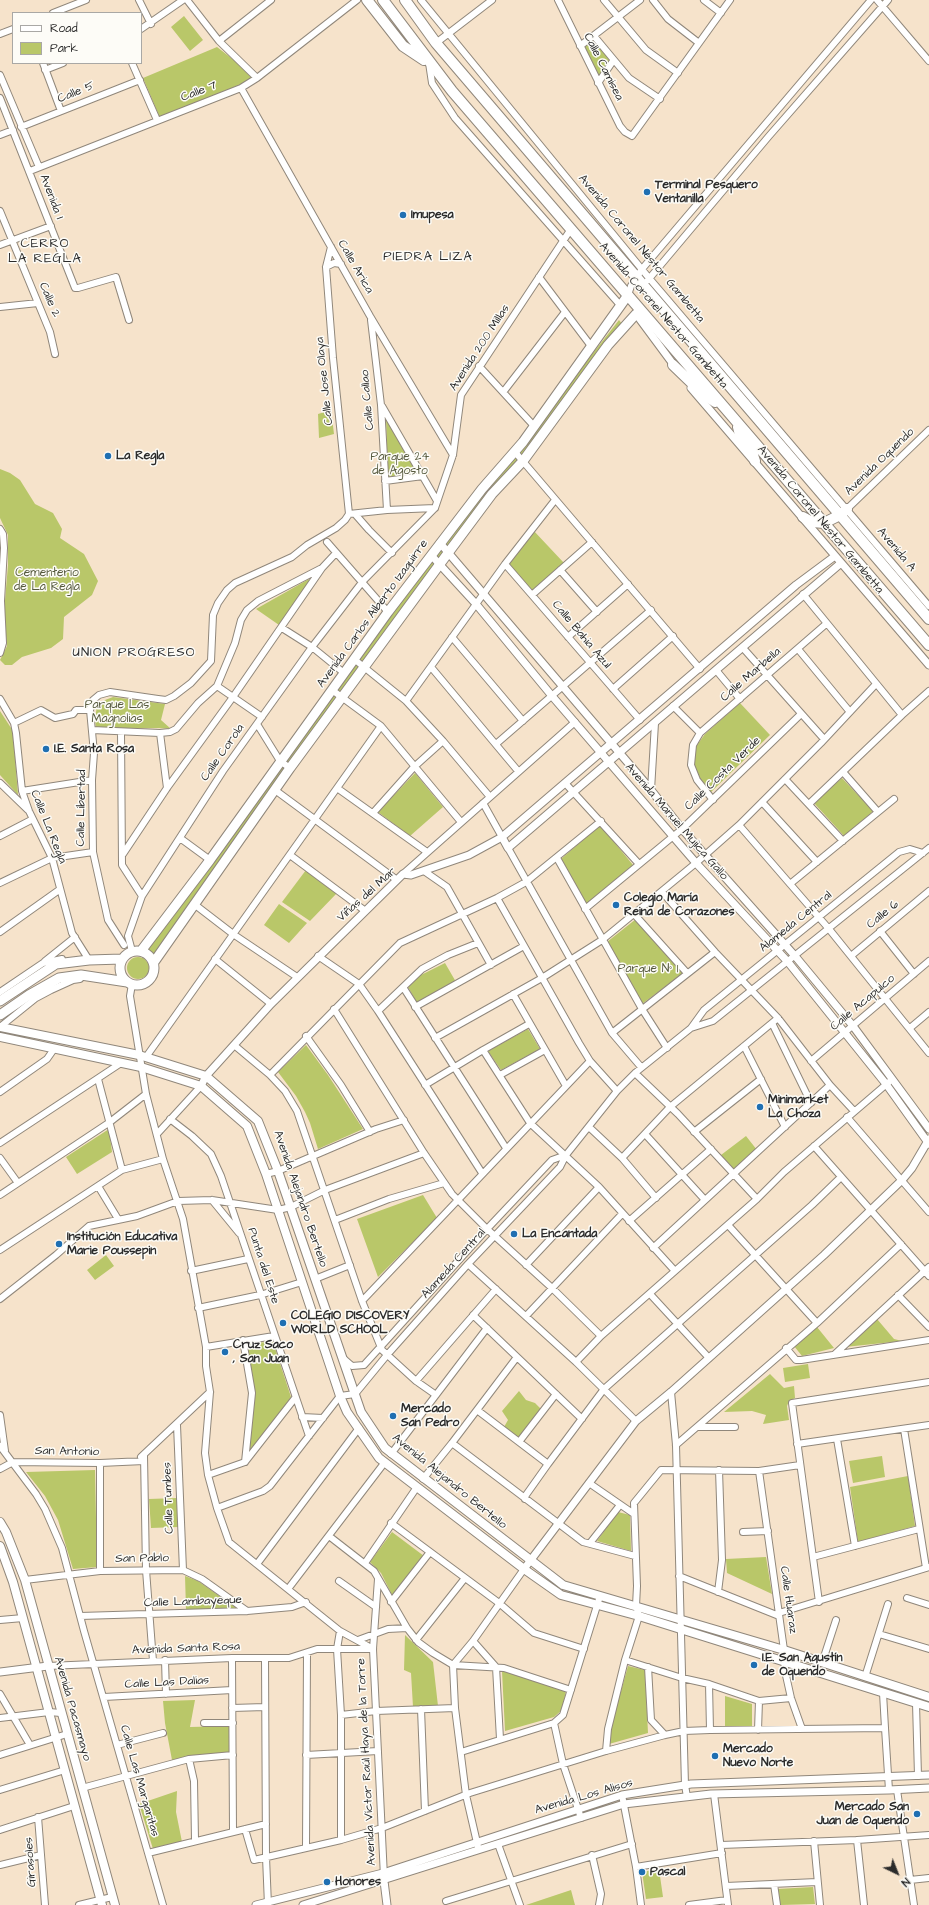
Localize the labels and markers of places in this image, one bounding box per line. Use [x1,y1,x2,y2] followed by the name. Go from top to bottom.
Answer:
[655,178,758,206] place label: Terminal Pesquero Ventanilla
[642,187,652,197] marker: Terminal Pesquero Ventanilla
[411,208,454,222] place label: Imupesa
[398,210,408,220] marker: Imupesa
[116,449,164,463] place label: La Regla
[103,451,113,461] marker: La Regla
[54,742,134,756] place label: I.E. Santa Rosa
[41,744,51,754] marker: I.E. Santa Rosa
[624,891,734,919] place label: Colegio María Reina de Corazones
[611,900,621,910] marker: Colegio María Reina de Corazones
[768,1093,828,1121] place label: Minimarket La Choza
[755,1102,765,1112] marker: Minimarket La Choza
[522,1227,597,1241] place label: La Encantada
[509,1229,519,1239] marker: La Encantada
[67,1230,177,1258] place label: Institución Educativa Marie Poussepin
[54,1239,64,1249] marker: Institución Educativa Marie Poussepin
[291,1309,409,1337] place label: COLEGIO DISCOVERY WORLD SCHOOL
[278,1318,288,1328] marker: COLEGIO DISCOVERY WORLD SCHOOL
[233,1338,293,1366] place label: Cruz Saco , San Juan
[220,1347,230,1357] marker: Cruz Saco , San Juan
[401,1402,459,1430] place label: Mercado San Pedro
[388,1411,398,1421] marker: Mercado San Pedro
[762,1651,842,1679] place label: I.E. San Agustín de Oquendo
[749,1660,759,1670] marker: I.E. San Agustín de Oquendo
[723,1742,793,1770] place label: Mercado Nuevo Norte
[710,1751,720,1761] marker: Mercado Nuevo Norte
[817,1800,909,1828] place label: Mercado San Juan de Oquendo
[912,1809,922,1819] marker: Mercado San Juan de Oquendo
[650,1865,685,1879] place label: Pascal
[637,1867,647,1877] marker: Pascal
[335,1875,381,1889] place label: Honores
[322,1877,332,1887] marker: Honores

